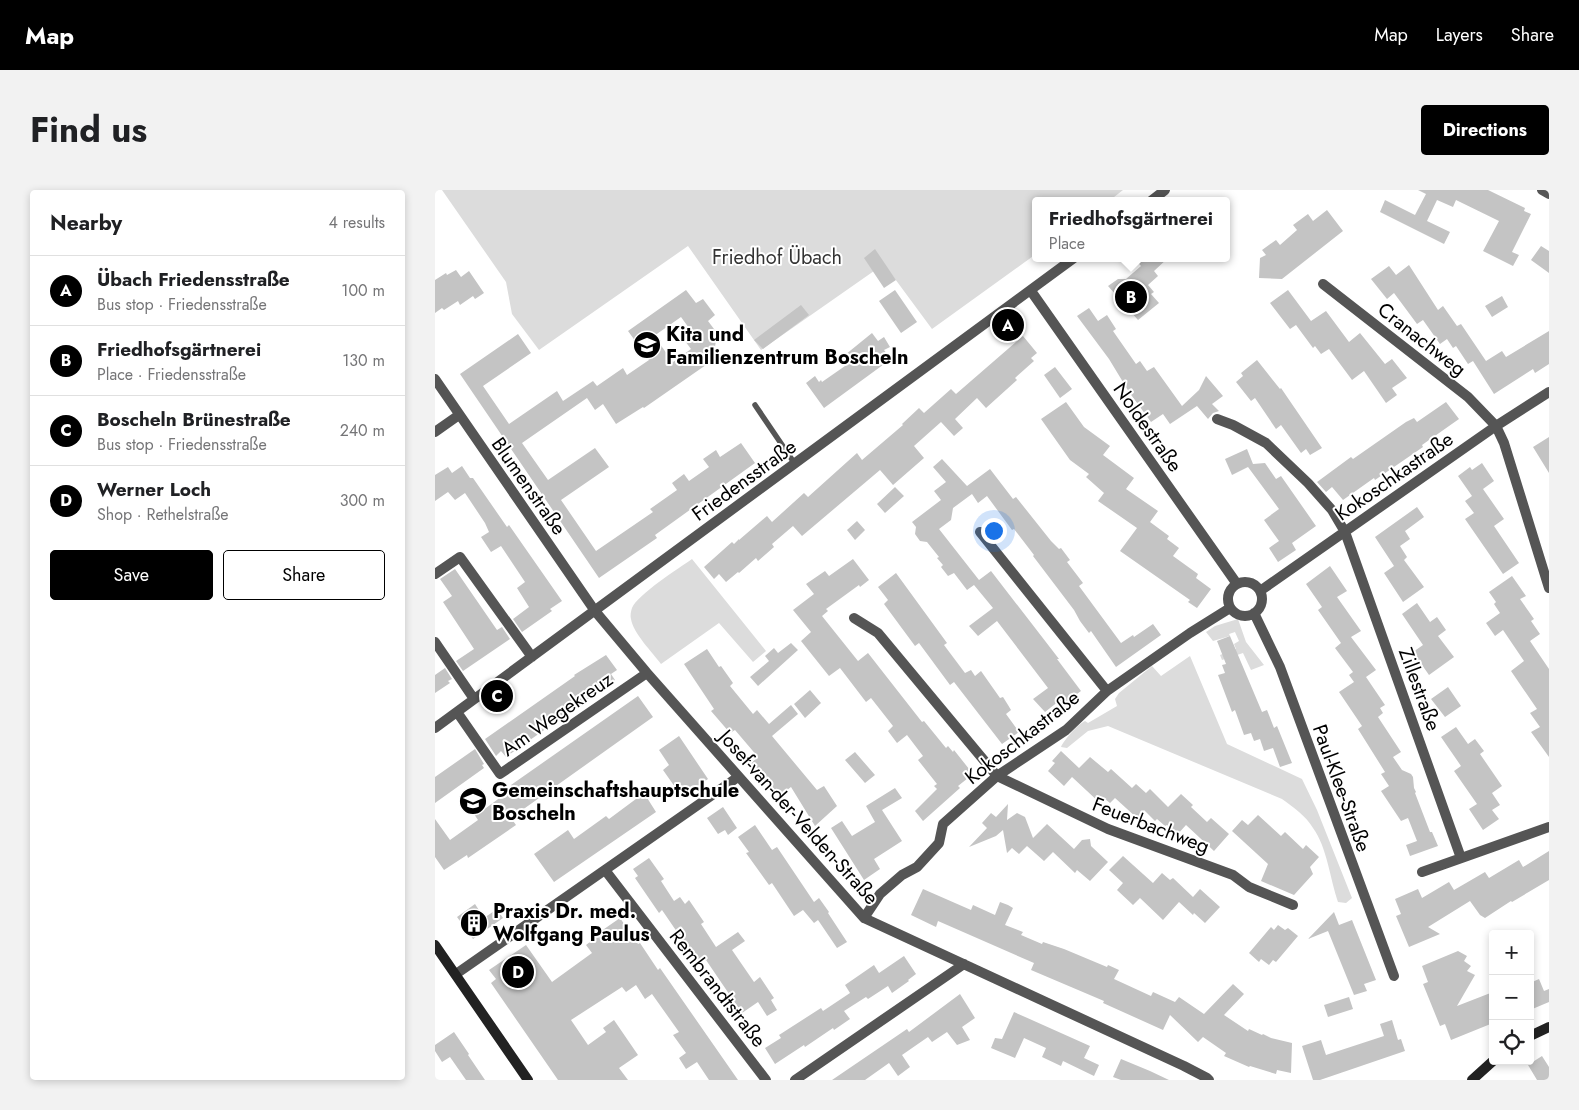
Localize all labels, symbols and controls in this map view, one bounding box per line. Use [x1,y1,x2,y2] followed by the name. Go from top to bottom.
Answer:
[25,18,74,53] text: Map
[1374,22,1408,48] text: Map
[1436,22,1483,48] text: Layers
[1511,22,1554,48] text: Share
[30,105,147,155] text: Find us
[1421,105,1549,155] button: Directions
[1032,197,1230,262] popup
[1049,205,1213,232] text: Friedhofsgärtnerei
[50,208,122,238] text: Nearby
[329,211,385,234] text: 4 results
[1049,232,1085,255] text: Place
[712,243,842,272] park label: Friedhof Übach
[97,266,290,293] text: Übach Friedensstraße
[1115,278,1147,316] pin: B
[60,279,72,302] text: A
[341,279,385,302] text: 100 m
[97,293,267,316] text: Bus stop · Friedensstraße
[1371,296,1472,383] street label: Cranachweg
[992,306,1024,344] pin: A
[666,320,908,372] place label: Kita und Familienzentrum Boscheln
[632,330,662,360] school or university icon: Kita und Familienzentrum Boscheln
[97,336,261,363] text: Friedhofsgärtnerei
[61,349,71,372] text: B
[342,349,385,372] text: 130 m
[97,363,246,386] text: Place · Friedensstraße
[1106,377,1189,478] street label: Noldestraße
[97,406,291,433] text: Boscheln Brünestraße
[60,419,72,442] text: C
[340,419,385,442] text: 240 m
[1329,425,1459,528] street label: Kokoschkastraße
[484,431,573,541] street label: Blumenstraße
[686,432,803,528] street label: Friedensstraße
[97,433,267,456] text: Bus stop · Friedensstraße
[97,476,211,503] text: Werner Loch
[60,489,72,512] text: D
[340,489,385,512] text: 300 m
[97,503,229,526] text: Shop · Rethelstraße
[981,518,1007,544] your location
[50,550,213,600] button: Save
[223,550,385,600] button: Share
[1391,644,1448,735] street label: Zillestraße
[496,665,619,764] street label: Am Wegekreuz
[481,677,513,715] pin: C
[959,683,1086,791] street label: Kokoschkastraße
[1305,720,1378,856] street label: Paul-Klee-Straße
[710,721,885,911] street label: Josef-van-der-Velden-Straße
[492,776,739,828] place label: Gemeinschaftshauptschule Boscheln
[458,786,488,816] school or university icon: Gemeinschaftshauptschule Boscheln
[1088,790,1214,861] street label: Feuerbachweg
[493,897,650,949] place label: Praxis Dr. med. Wolfgang Paulus
[459,908,489,938] building icon: Praxis Dr. med. Wolfgang Paulus
[662,923,773,1053] street label: Rembrandtstraße
[1489,930,1534,1065] map controls
[1489,930,1534,975] button: +
[502,953,534,991] pin: D
[1489,975,1534,1020] button: −
[1489,1020,1534,1065] button: locate

